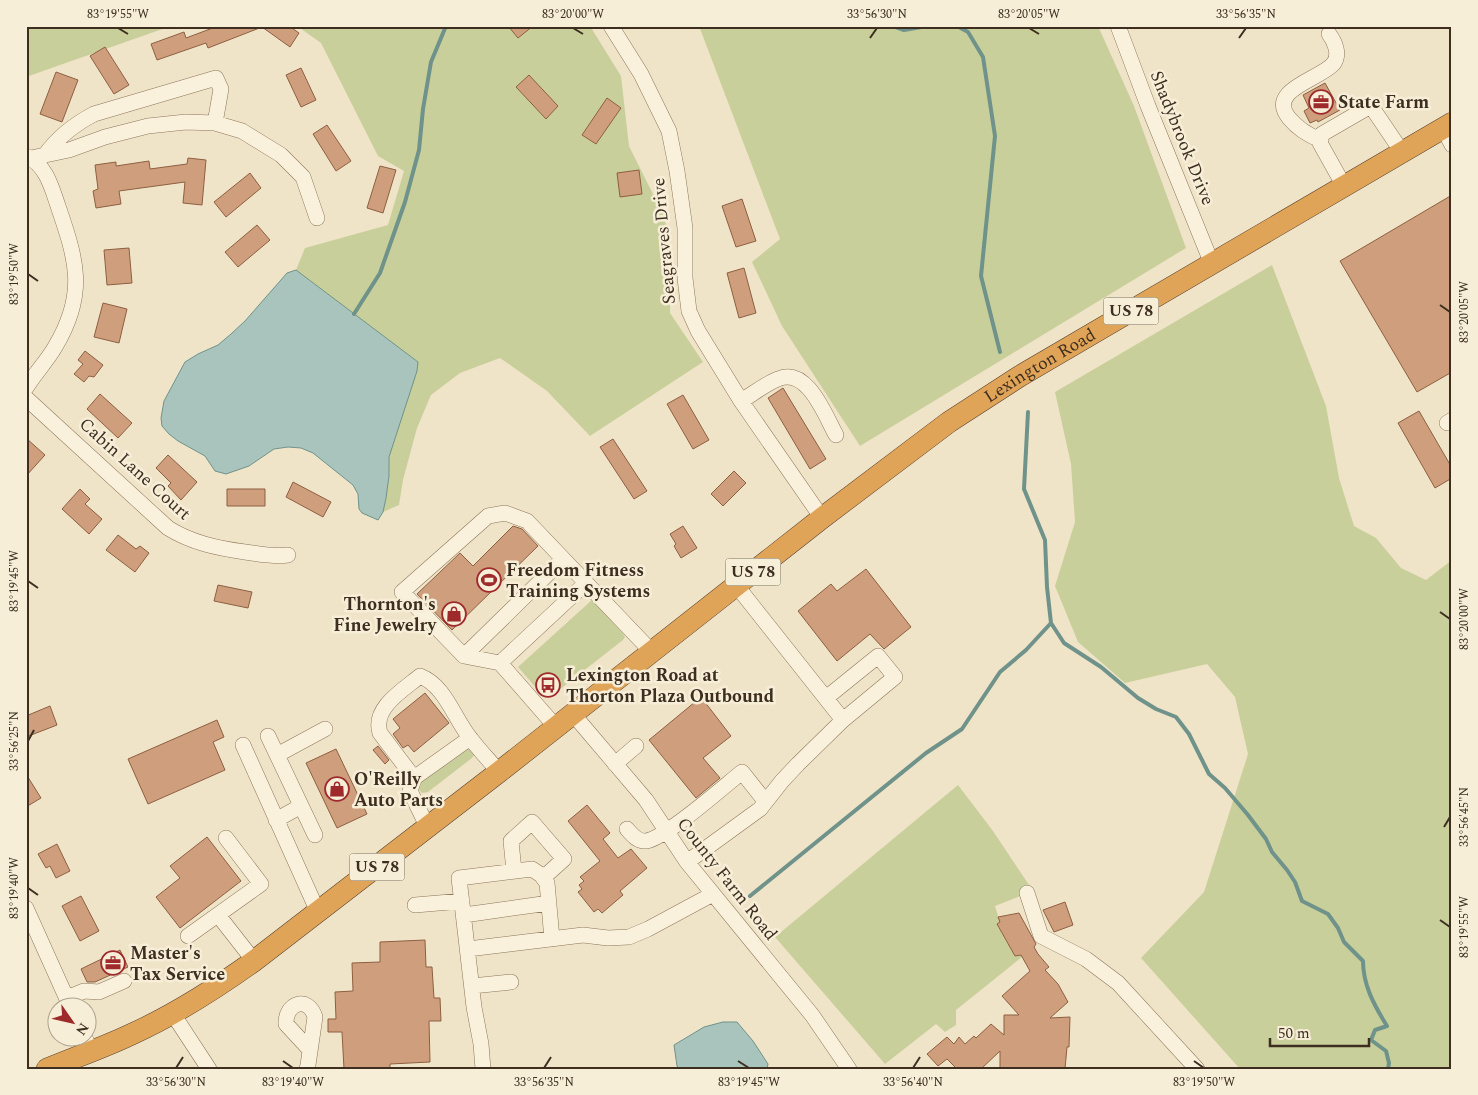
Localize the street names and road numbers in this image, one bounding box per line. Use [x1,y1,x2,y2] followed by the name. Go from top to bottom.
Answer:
[1143,67,1221,209] street label: Shadybrook Drive
[645,177,683,305] street label: Seagraves Drive
[1104,298,1158,324] road number: US 78
[979,321,1101,409] street label: Lexington Road
[73,411,197,527] street label: Cabin Lane Court
[726,558,780,586] road number: US 78
[670,812,784,946] street label: County Farm Road
[350,854,404,880] road number: US 78

